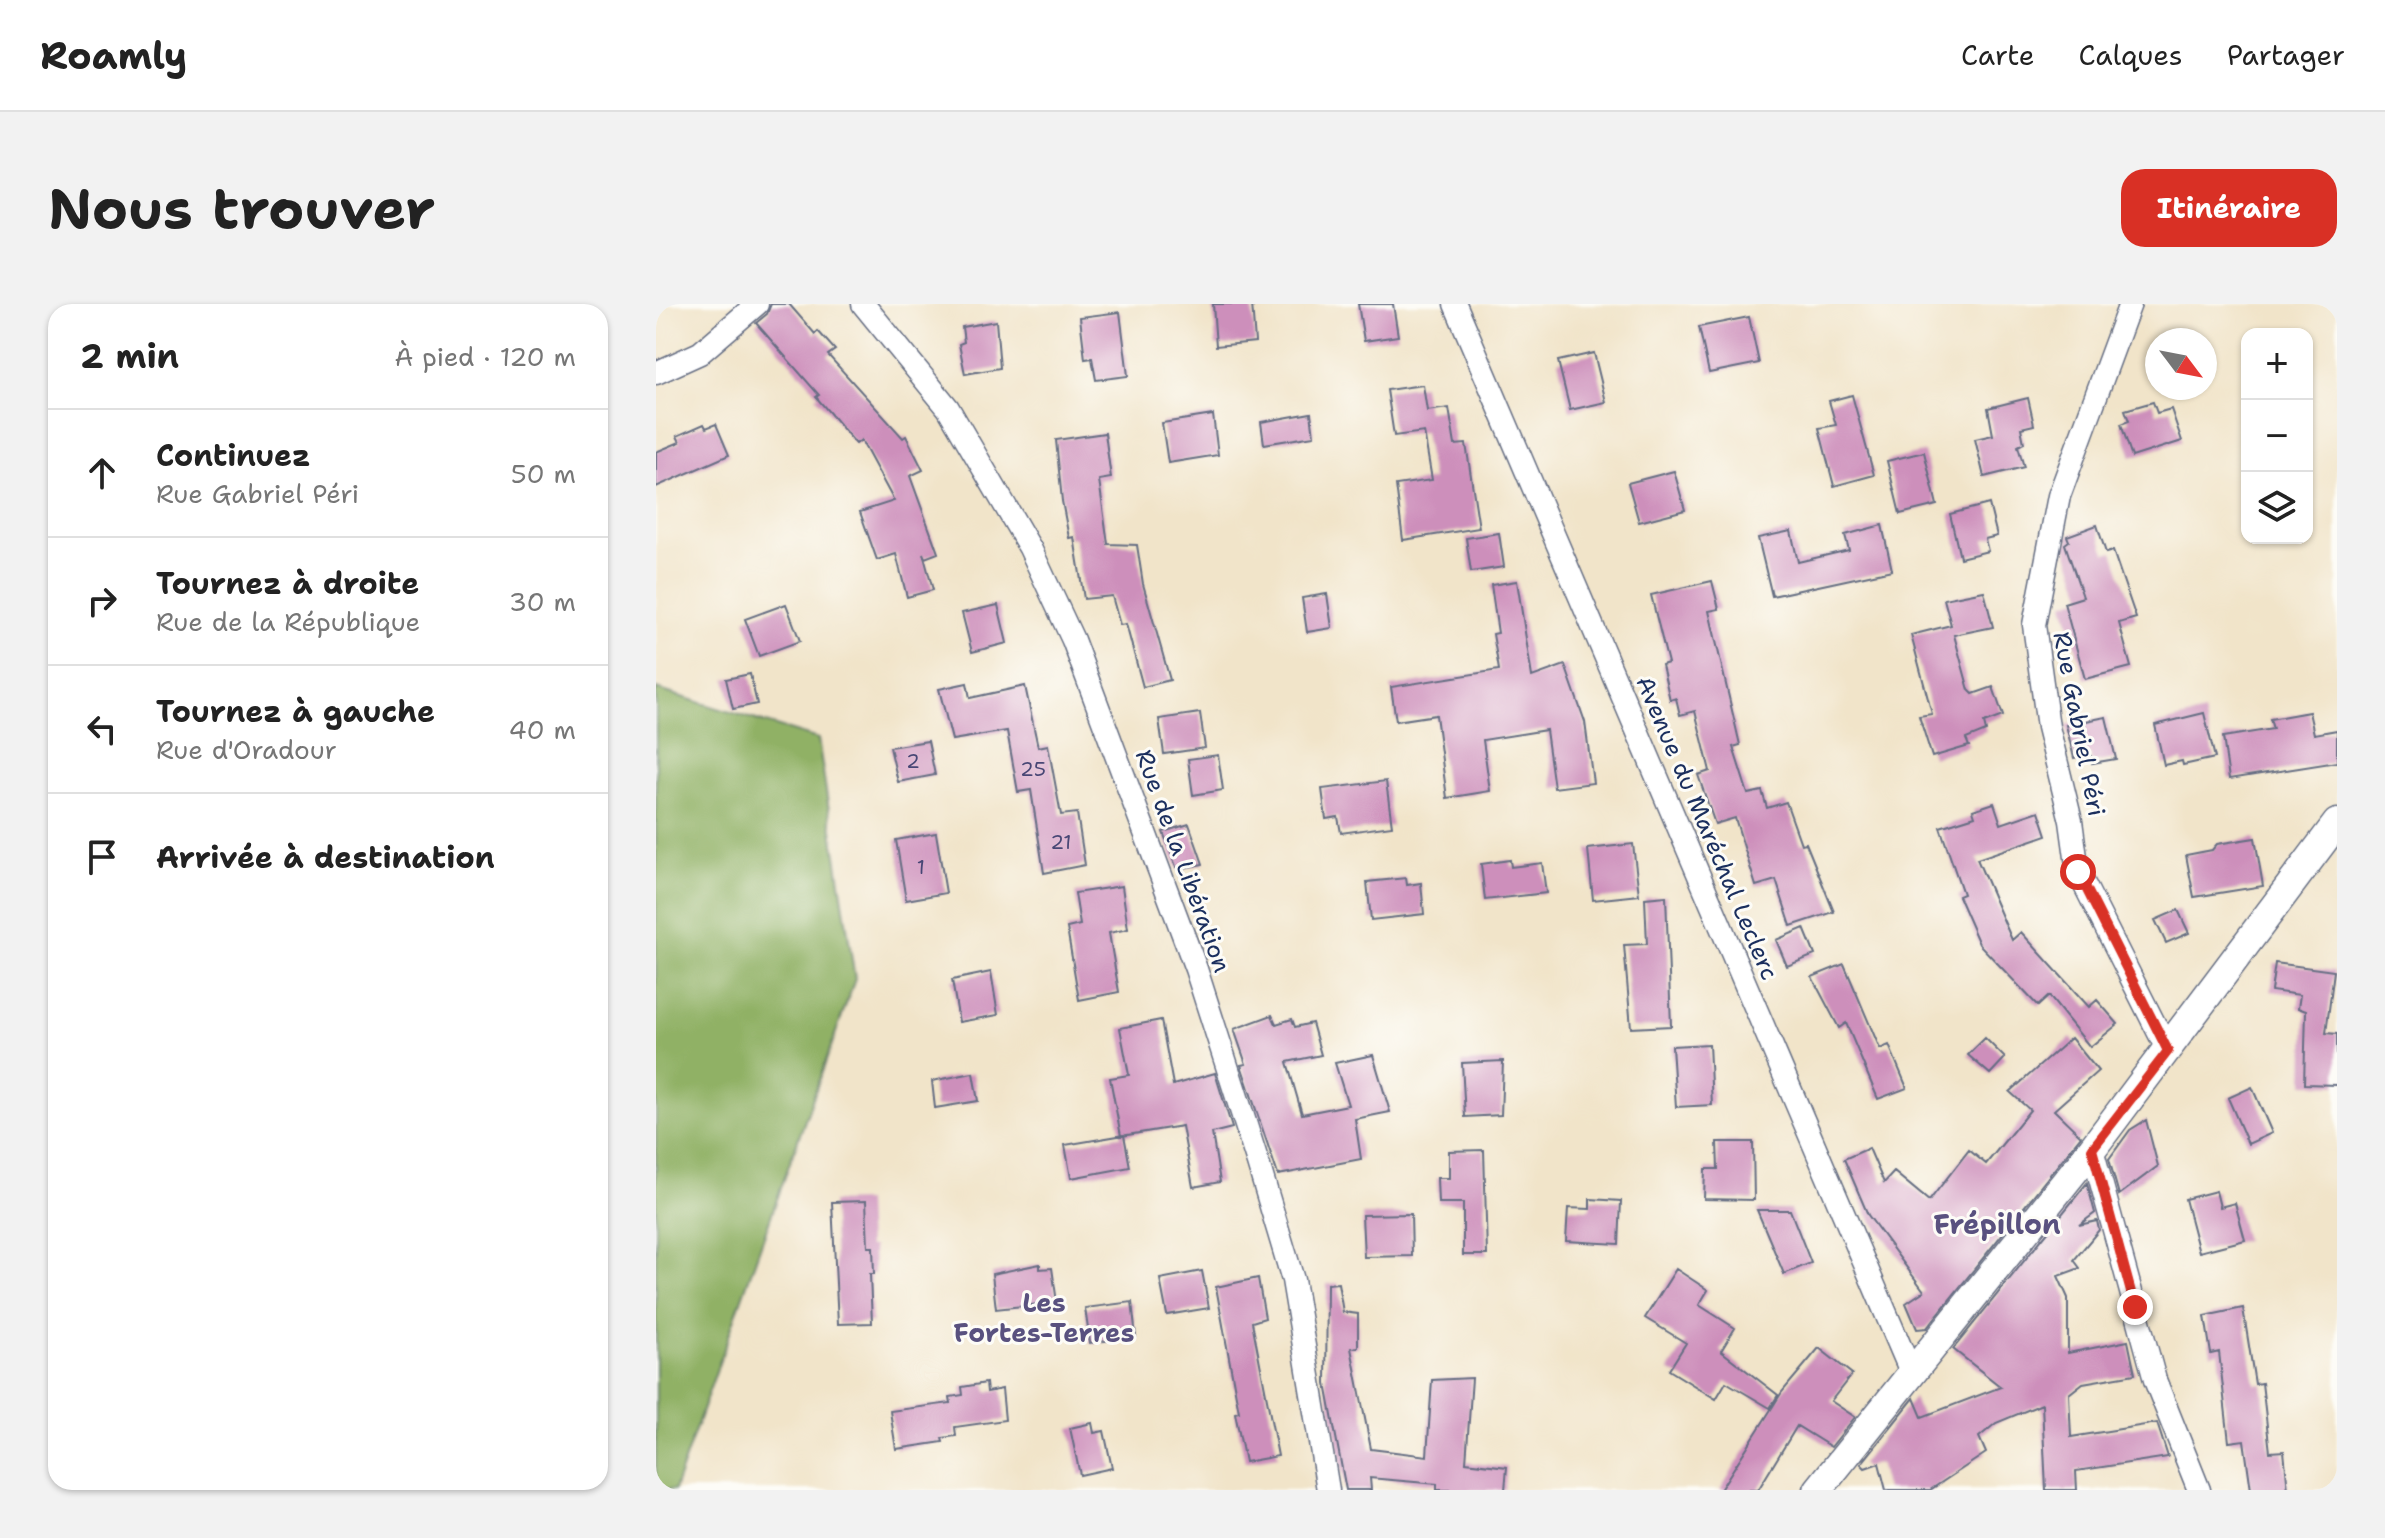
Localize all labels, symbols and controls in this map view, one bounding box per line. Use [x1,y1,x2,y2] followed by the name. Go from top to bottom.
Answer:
[40,30,187,81] text: Roamly
[1961,36,2034,74] text: Carte
[2078,36,2183,74] text: Calques
[2227,36,2345,74] text: Partager
[2121,169,2337,247] button: Itinéraire
[48,171,435,246] text: Nous trouver
[2145,328,2217,400] north arrow
[2241,328,2313,544] map controls
[2241,328,2313,400] button: +
[80,333,179,379] text: 2 min
[395,339,576,374] text: À pied · 120 m
[2241,400,2313,472] button: −
[156,435,311,476] text: Continuez
[80,451,124,495] icon: ahead
[511,456,576,491] text: 50 m
[2241,472,2313,544] button: layers
[156,476,359,511] text: Rue Gabriel Péri
[156,563,419,604] text: Tournez à droite
[80,579,124,623] icon: right
[509,584,576,619] text: 30 m
[156,604,420,639] text: Rue de la République
[2045,629,2113,819] street label: Rue Gabriel Péri
[1628,671,1786,985] street label: Avenue du Maréchal Leclerc
[156,691,435,732] text: Tournez à gauche
[80,707,124,751] icon: left
[509,712,576,747] text: 40 m
[156,732,337,767] text: Rue d'Oradour
[1128,745,1238,977] street label: Rue de la Libération
[906,748,920,774] house number: 2
[1020,756,1046,782] house number: 25
[1050,829,1072,855] house number: 21
[80,835,124,879] icon: arrive
[156,837,495,878] text: Arrivée à destination
[917,854,925,880] house number: 1
[2060,854,2096,890] route start
[1933,1205,2061,1243] district label: Frépillon
[954,1285,1134,1350] district label: Les Fortes-Terres
[2117,1289,2153,1325] route end

